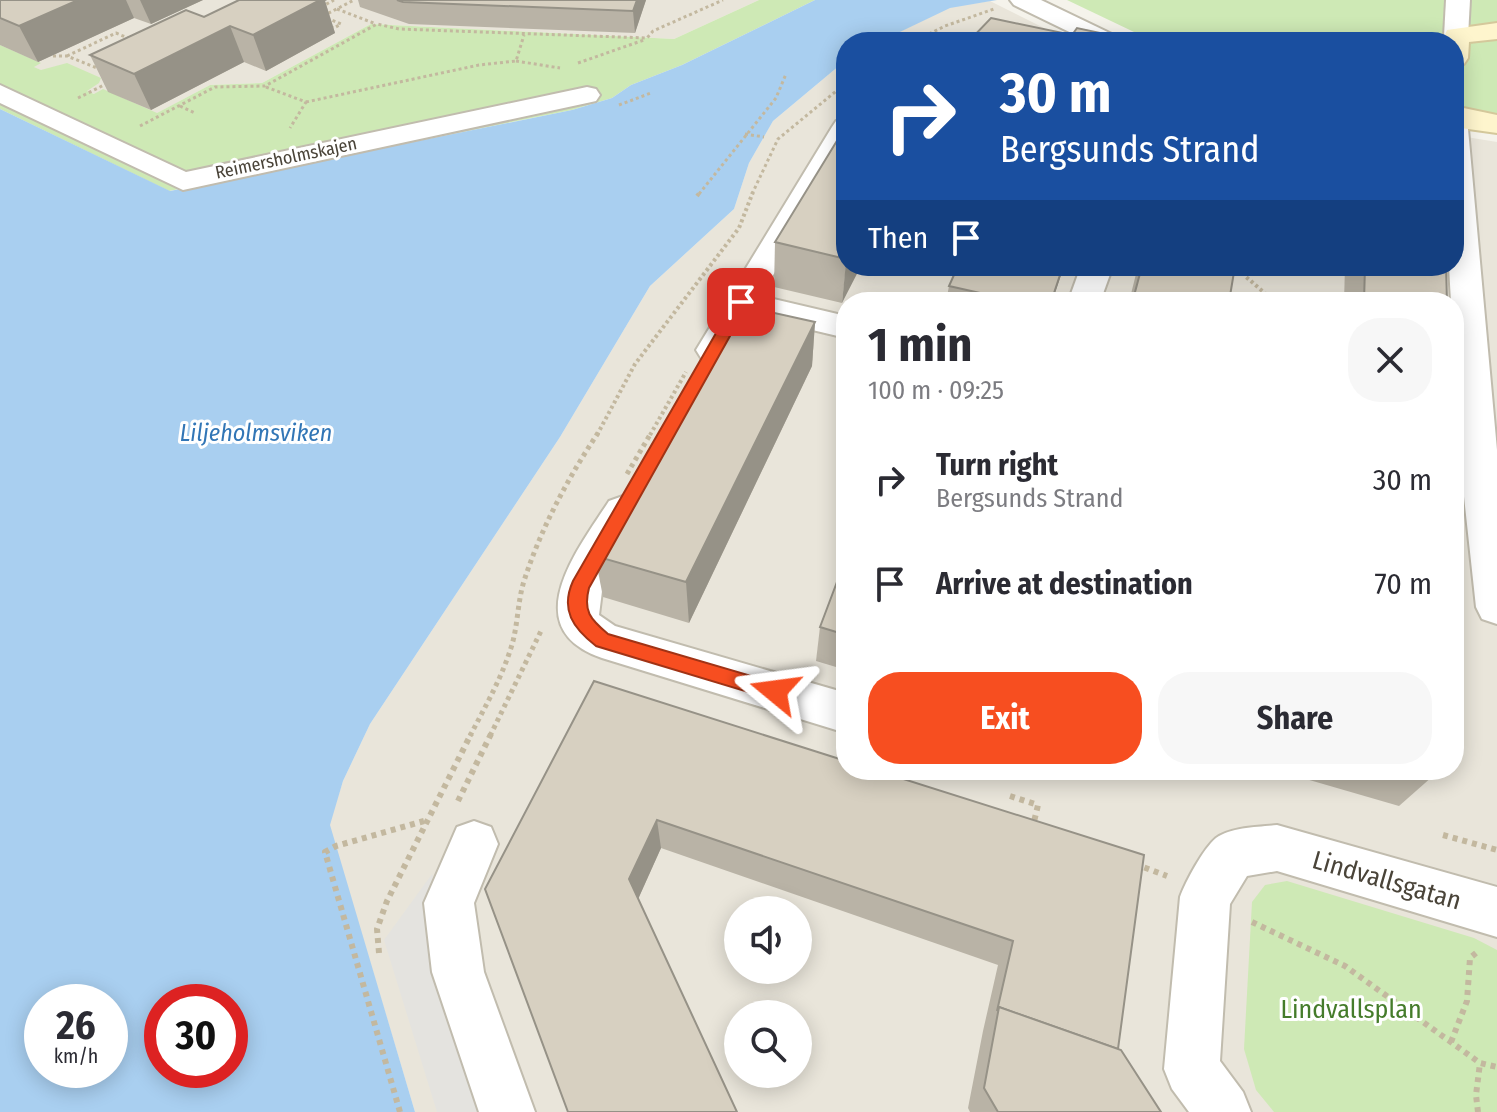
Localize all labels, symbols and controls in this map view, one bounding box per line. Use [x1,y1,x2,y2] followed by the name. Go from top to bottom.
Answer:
[1000,60,1111,127] text: 30 m
[868,64,972,168] icon: right
[1000,128,1260,172] text: Bergsunds Strand
[213,132,359,184] street label: Reimersholmskajen
[944,216,988,260] icon: arrive
[868,220,928,256] text: Then
[707,268,775,336] pin
[719,280,763,324] icon: arrive
[868,316,973,374] text: 1 min
[1348,318,1432,402] button: close
[868,375,1004,406] text: 100 m · 09:25
[180,419,332,447] water label: Liljeholmsviken
[936,447,1058,483] text: Turn right
[868,458,912,502] icon: right
[1373,462,1432,498] text: 30 m
[936,483,1123,514] text: Bergsunds Strand
[868,562,912,606] icon: arrive
[936,566,1193,602] text: Arrive at destination
[1374,566,1432,602] text: 70 m
[733,649,817,733] position arrow
[868,672,1142,764] button: Exit
[1158,672,1432,764] button: Share
[1309,844,1465,917] street label: Lindvallsgatan
[724,896,812,1088] map controls
[724,896,812,984] button: sound
[144,984,248,1088] speed limit sign: 30
[1280,994,1422,1025] park label: Lindvallsplan
[724,1000,812,1088] button: search
[56,1002,96,1050] text: 26
[54,1044,98,1068] text: km/h

